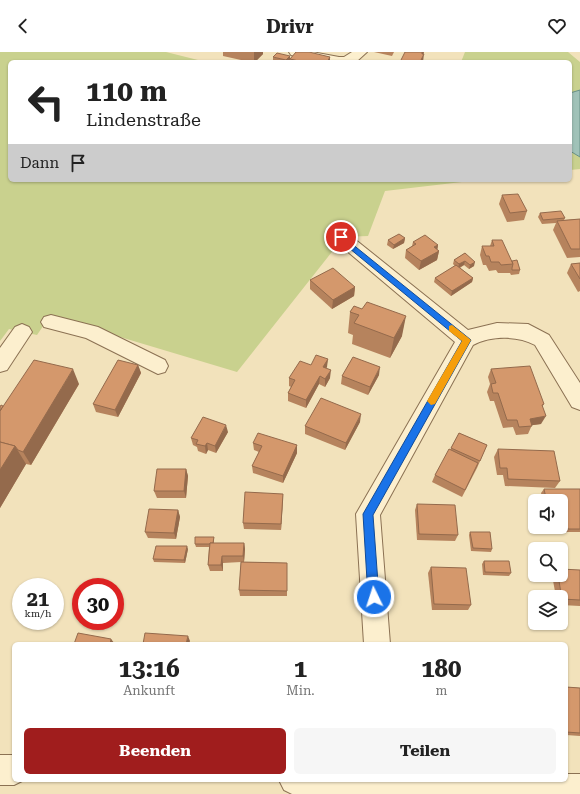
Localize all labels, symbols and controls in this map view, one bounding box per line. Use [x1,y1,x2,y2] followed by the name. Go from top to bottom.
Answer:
[12,15,34,37] icon: back
[546,15,568,37] icon: heart
[266,16,314,37] text: Drivr
[86,75,167,108] text: 110 m
[20,76,72,128] icon: left
[86,109,201,130] text: Lindenstraße
[67,152,89,174] icon: arrive
[20,154,59,172] text: Dann
[324,220,358,254] pin
[330,226,352,248] icon: arrive
[528,494,568,630] map controls
[528,494,568,534] button: sound
[528,542,568,582] button: search
[353,576,395,618] position arrow
[72,578,124,630] speed limit sign: 30
[27,587,49,611] text: 21
[528,590,568,630] button: layers
[25,608,51,619] text: km/h
[119,655,180,683] text: 13:16
[294,655,307,683] text: 1
[421,655,461,683] text: 180
[123,683,175,698] text: Ankunft
[286,683,315,698] text: Min.
[435,683,447,698] text: m
[24,728,286,774] button: Beenden
[294,728,556,774] button: Teilen

